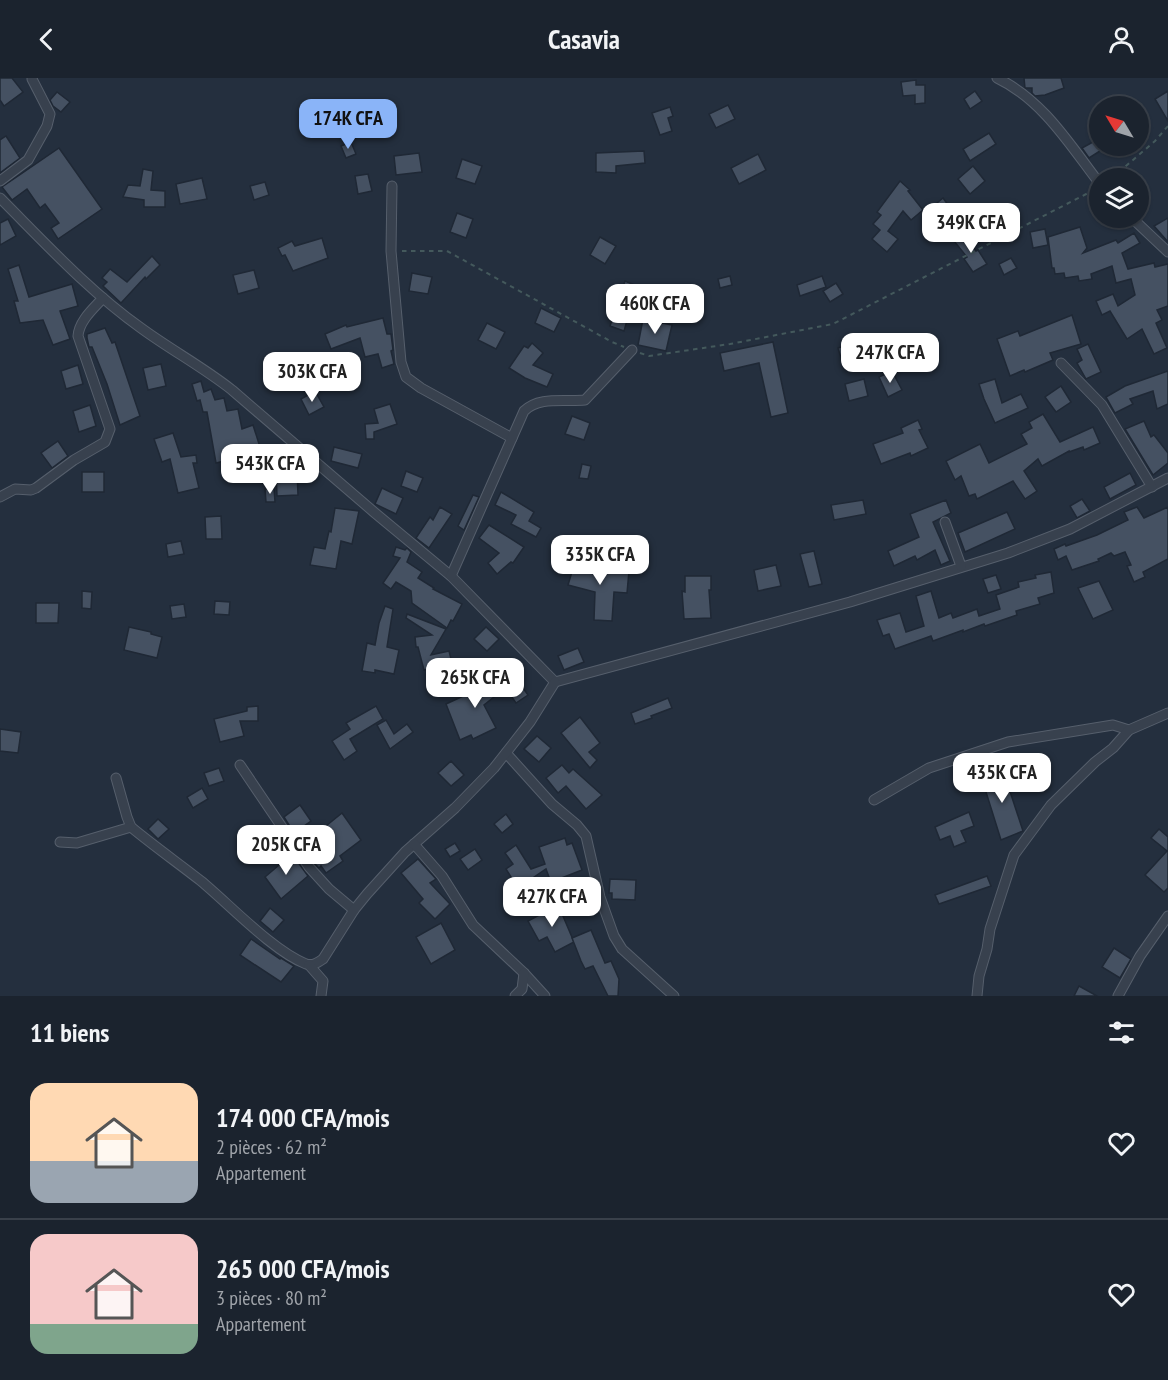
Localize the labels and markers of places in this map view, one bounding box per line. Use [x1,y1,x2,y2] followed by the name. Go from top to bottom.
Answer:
[286,99,410,150] pin: 174K CFA
[909,203,1033,254] pin: 349K CFA
[593,284,717,335] pin: 460K CFA
[828,333,952,384] pin: 247K CFA
[250,352,374,403] pin: 303K CFA
[208,444,332,495] pin: 543K CFA
[538,535,662,586] pin: 335K CFA
[413,658,537,709] pin: 265K CFA
[940,753,1064,804] pin: 435K CFA
[224,825,348,876] pin: 205K CFA
[490,877,614,928] pin: 427K CFA

